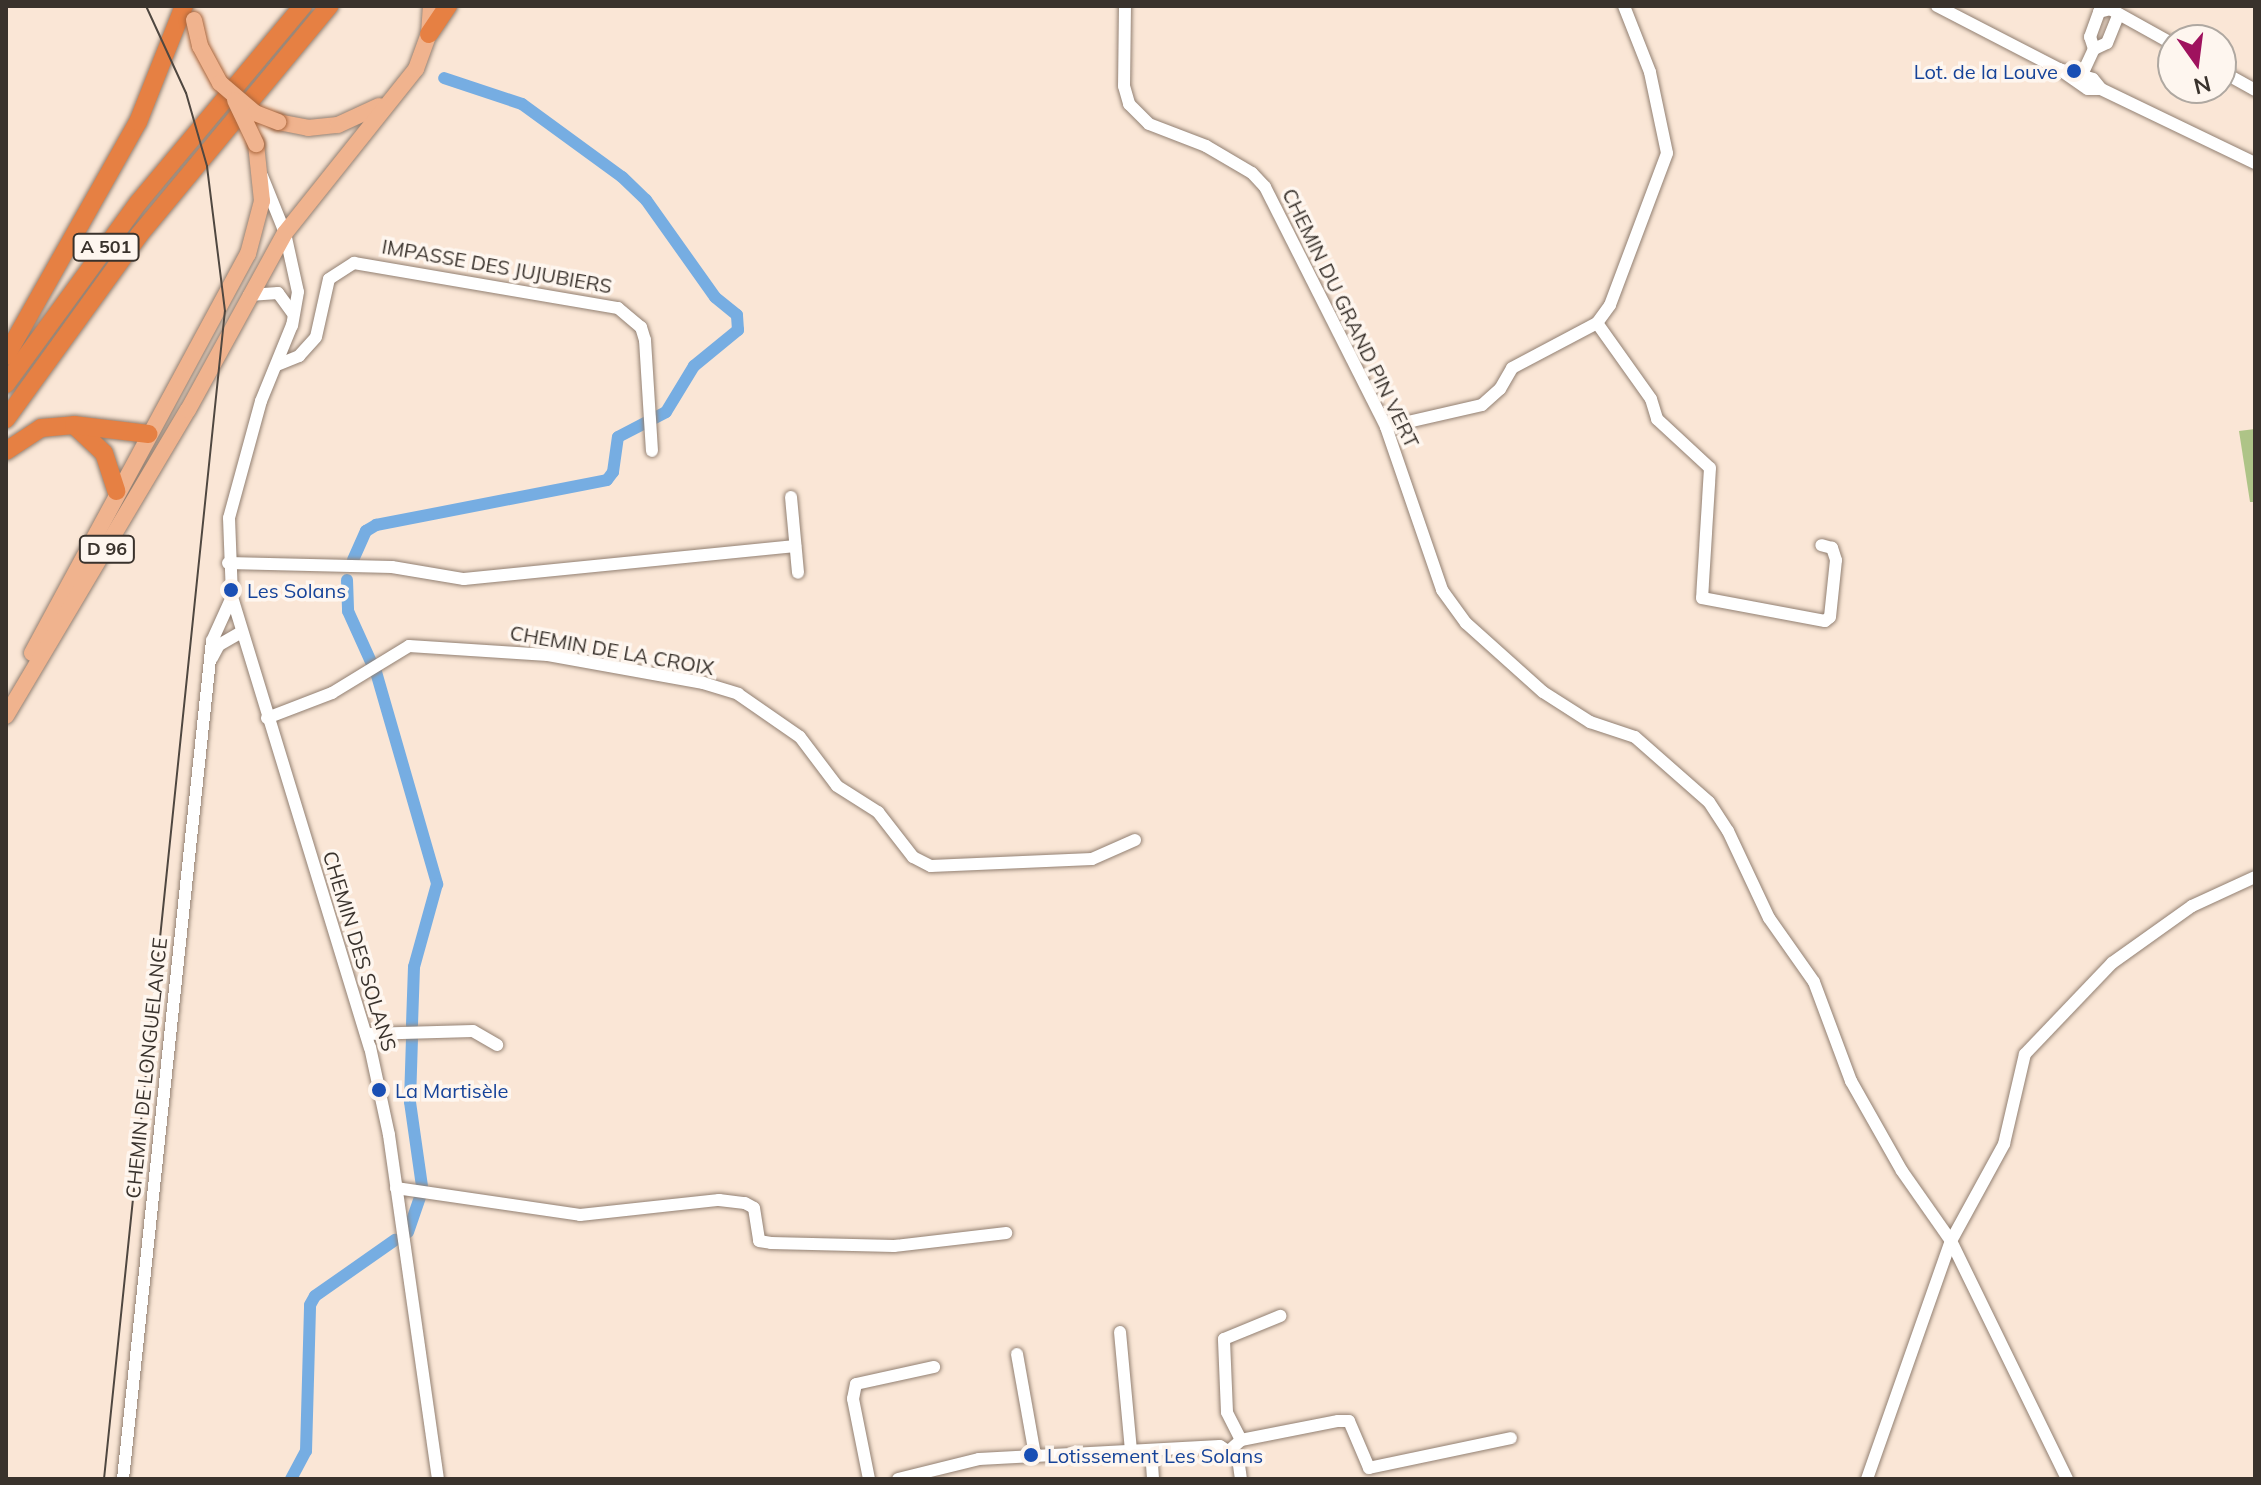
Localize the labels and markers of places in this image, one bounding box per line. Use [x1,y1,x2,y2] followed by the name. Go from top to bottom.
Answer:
[1914,59,2058,83] place label: Lot. de la Louve
[2065,62,2083,80] marker: Lot. de la Louve
[247,578,346,602] place label: Les Solans
[222,581,240,599] marker: Les Solans
[395,1078,508,1102] place label: La Martisèle
[370,1081,388,1099] marker: La Martisèle
[1047,1443,1263,1467] place label: Lotissement Les Solans
[1022,1446,1040,1464] marker: Lotissement Les Solans

